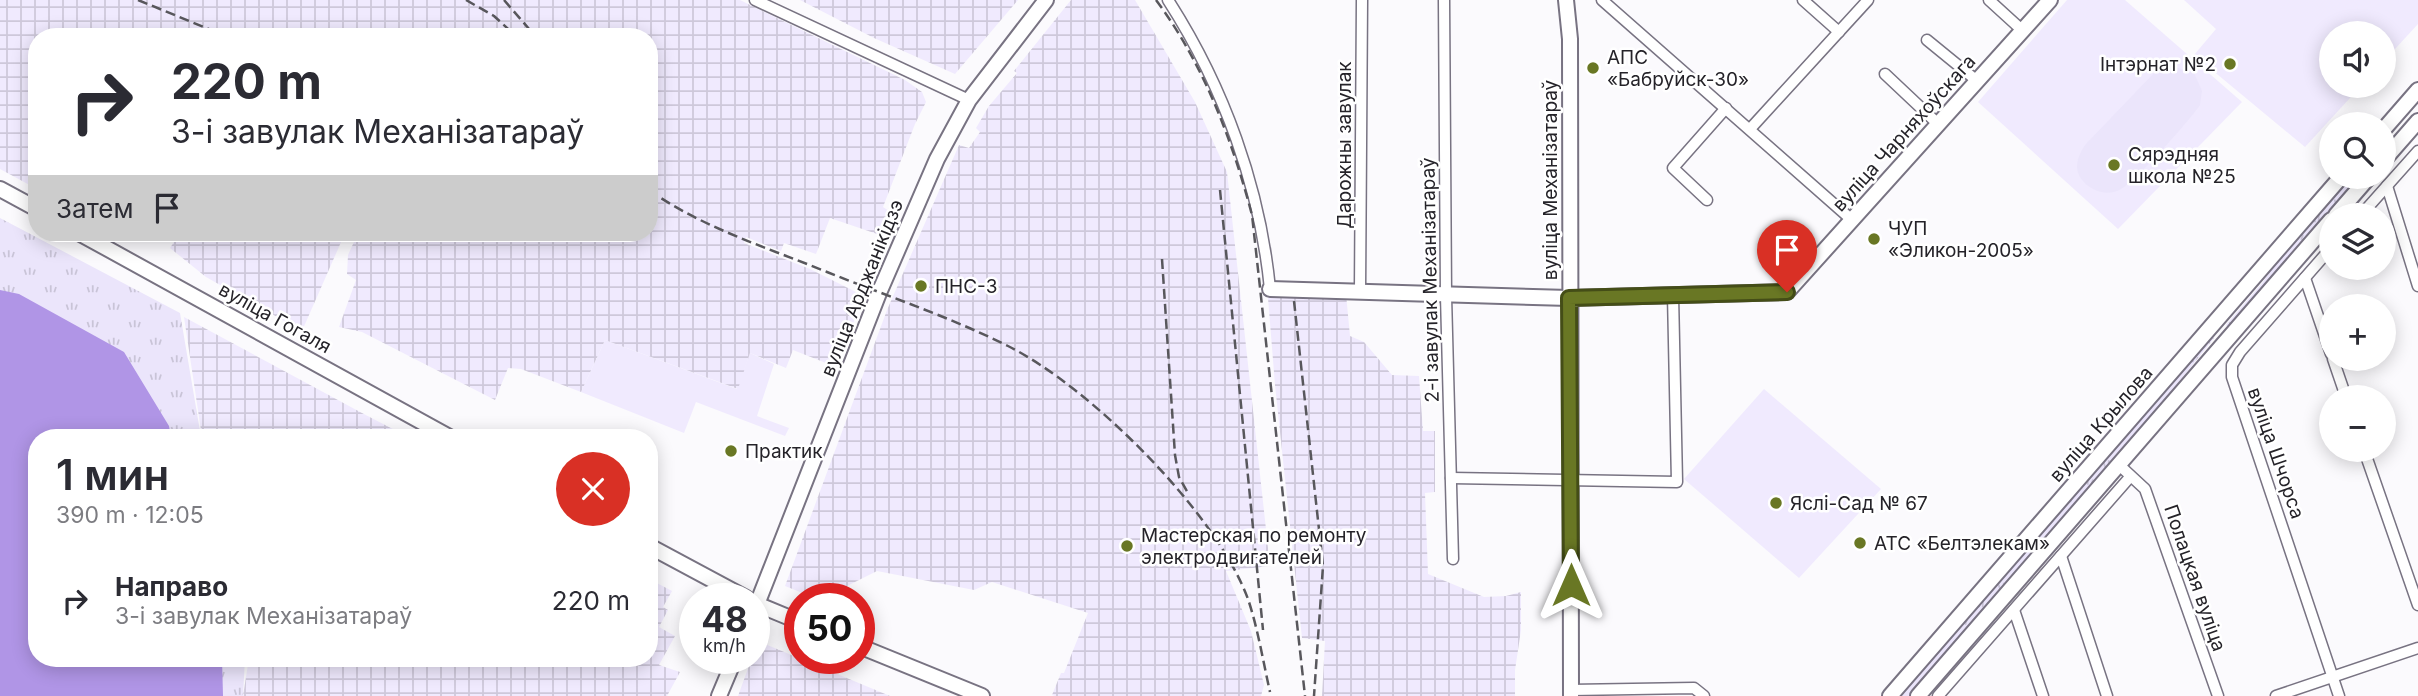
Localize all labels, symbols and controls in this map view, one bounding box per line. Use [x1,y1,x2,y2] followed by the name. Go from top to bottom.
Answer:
[2319,21,2396,462] map controls
[2319,21,2396,98] button: sound
[1607,46,1749,91] place label: АПС «Бабруйск-30»
[1828,50,1980,216] street label: вуліца Чарняхоўскага
[171,52,322,111] text: 220 m
[2100,53,2216,76] place label: Інтэрнат №2
[56,56,147,147] icon: right
[2222,56,2238,72] marker: Інтэрнат №2
[1585,60,1601,76] marker: АПС «Бабруйск-30»
[1333,61,1356,229] street label: Дарожны завулак
[1539,79,1562,280] street label: вуліца Механізатараў
[171,112,584,151] text: 3-і завулак Механізатараў
[2319,112,2396,189] button: search
[2128,143,2236,188] place label: Сярэдняя школа №25
[1416,157,1444,403] street label: 2-і завулак Механізатараў
[2106,157,2122,173] marker: Сярэдняя школа №25
[148,189,186,227] icon: arrive
[56,193,134,224] text: Затем
[816,196,908,380] street label: вуліца Арджанікідзэ
[2319,203,2396,280] button: layers
[1888,217,2034,262] place label: ЧУП «Эликон-2005»
[1757,220,1817,292] pin
[1768,231,1806,269] icon: arrive
[1866,231,1882,247] marker: ЧУП «Эликон-2005»
[935,275,997,298] place label: ПНС-3
[215,278,335,358] street label: вуліца Гогаля
[913,278,929,294] marker: ПНС-3
[2319,294,2396,371] button: +
[2045,362,2157,486] street label: вуліца Крылова
[2243,384,2309,522] street label: вуліца Шчорса
[2319,385,2396,462] button: −
[745,440,823,463] place label: Практик
[723,443,739,459] marker: Практик
[56,449,169,500] text: 1 мин
[556,452,630,526] button: close
[1790,492,1928,515] place label: Яслі-Сад № 67
[1768,495,1784,511] marker: Яслі-Сад № 67
[56,501,204,529] text: 390 m · 12:05
[2159,502,2231,654] street label: Полацкая вуліца
[1141,524,1367,569] place label: Мастерская по ремонту электродвигателей
[1874,532,2050,555] place label: АТС «Белтэлекам»
[1852,535,1868,551] marker: АТС «Белтэлекам»
[1119,538,1135,554] marker: Мастерская по ремонту электродвигателей
[1534,548,1608,622] position arrow
[115,571,228,602] text: Направо
[56,582,94,620] icon: right
[784,583,875,674] speed limit sign: 50
[552,585,630,616] text: 220 m
[701,598,748,640] text: 48
[115,602,412,630] text: 3-і завулак Механізатараў
[703,635,746,656] text: km/h

